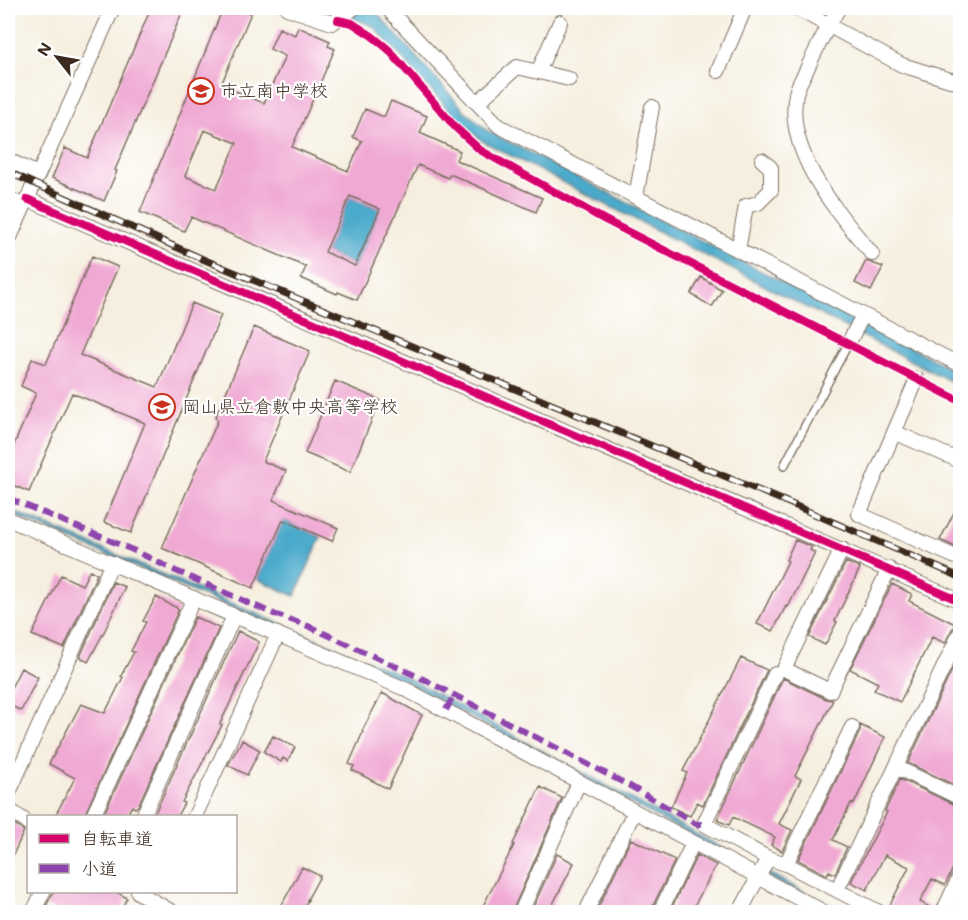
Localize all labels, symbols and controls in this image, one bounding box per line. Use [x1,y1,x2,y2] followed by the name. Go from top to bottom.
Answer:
[27,27,87,87] north arrow
[32,38,56,60] text: N
[186,76,216,106] school or university icon: 市立南中学校
[220,78,328,102] place label: 市立南中学校
[147,392,177,422] school or university icon: 岡山県立倉敷中央高等学校
[182,394,398,418] place label: 岡山県立倉敷中央高等学校
[27,815,237,893] legend
[81,826,153,850] text: 自転車道
[81,856,117,880] text: 小道

